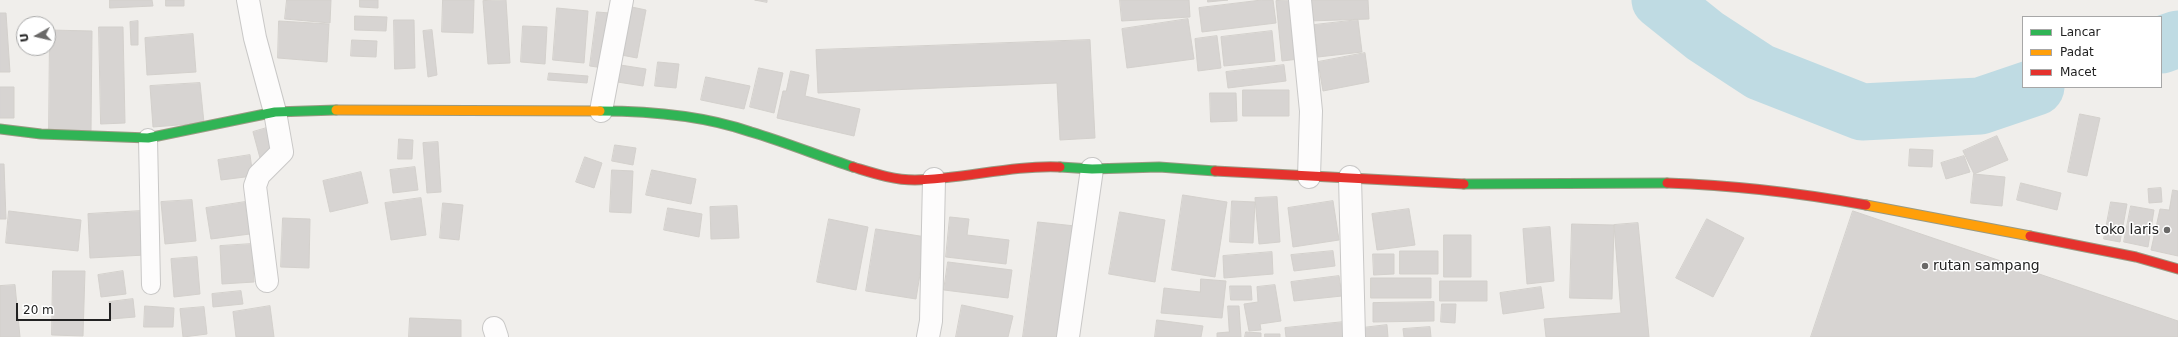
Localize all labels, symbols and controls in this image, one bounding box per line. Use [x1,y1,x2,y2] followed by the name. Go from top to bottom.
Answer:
[16,16,56,56] north arrow
[2022,16,2162,88] legend
[2060,25,2101,39] text: Lancar
[18,32,32,43] text: U
[2060,45,2094,59] text: Padat
[2060,65,2096,79] text: Macet
[2095,222,2159,238] place label: toko laris
[2162,225,2172,235] marker: toko laris
[1933,258,2040,274] place label: rutan sampang
[1920,261,1930,271] marker: rutan sampang
[18,295,113,321] scale bar
[23,303,54,317] text: 20 m

